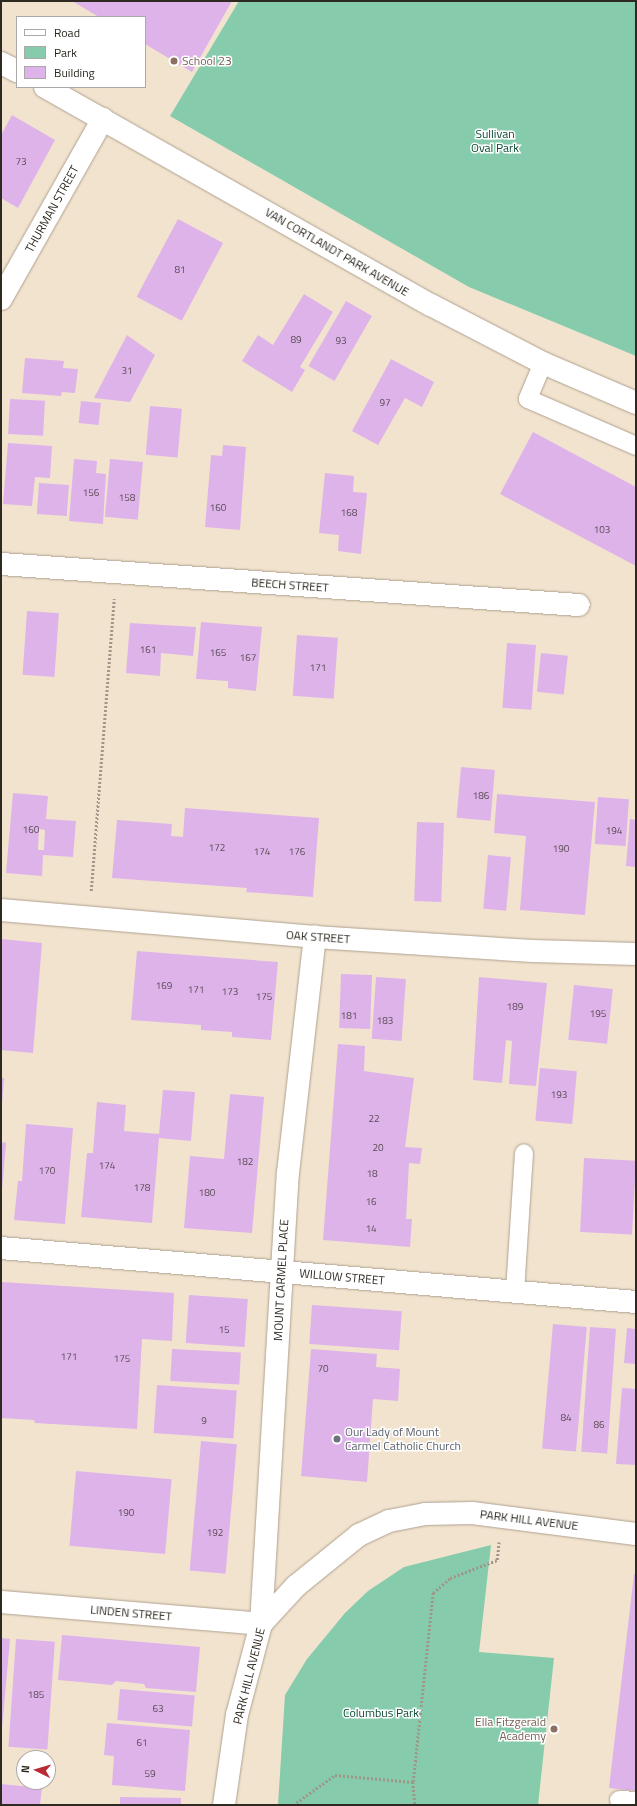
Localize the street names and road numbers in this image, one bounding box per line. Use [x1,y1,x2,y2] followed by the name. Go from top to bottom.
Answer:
[22,163,82,255] street label: THURMAN STREET
[263,205,411,299] street label: VAN CORTLANDT PARK AVENUE
[251,575,329,595] street label: BEECH STREET
[285,928,351,946] street label: OAK STREET
[271,1219,291,1341] street label: MOUNT CARMEL PLACE
[299,1266,385,1288] street label: WILLOW STREET
[479,1507,579,1533] street label: PARK HILL AVENUE
[90,1602,172,1624] street label: LINDEN STREET
[230,1626,268,1726] street label: PARK HILL AVENUE

